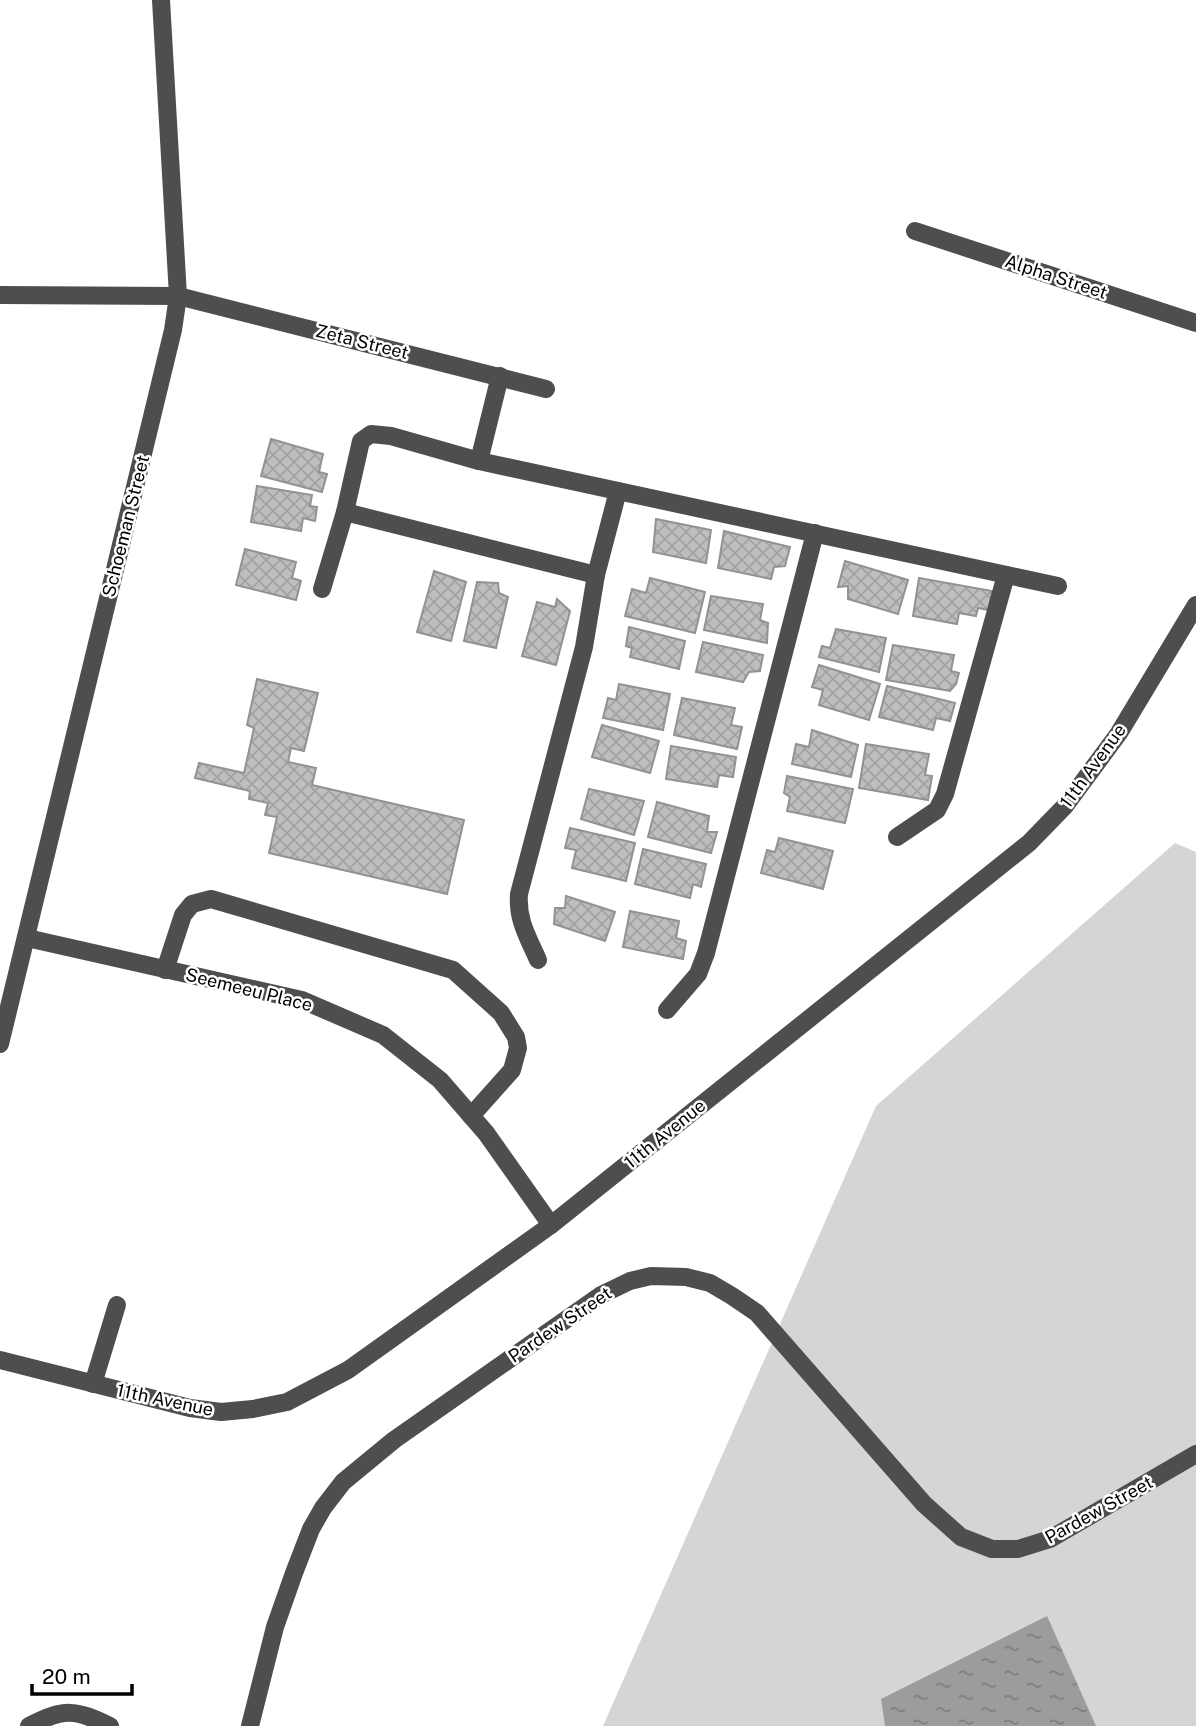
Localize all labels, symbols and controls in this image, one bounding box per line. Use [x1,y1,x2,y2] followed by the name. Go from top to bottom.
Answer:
[1002,250,1110,303] street label: Alpha Street
[314,320,411,363] street label: Zeta Street
[98,453,153,599] street label: Schoeman Street
[1055,720,1130,812] street label: 11th Avenue
[184,964,315,1015] street label: Seemeeu Place
[620,1095,709,1173] street label: 11th Avenue
[504,1282,615,1367] street label: Pardew Street
[115,1379,215,1420] street label: 11th Avenue
[1041,1471,1156,1548] street label: Pardew Street
[32,1652,131,1696] scale bar
[42,1664,91,1689] text: 20 m

